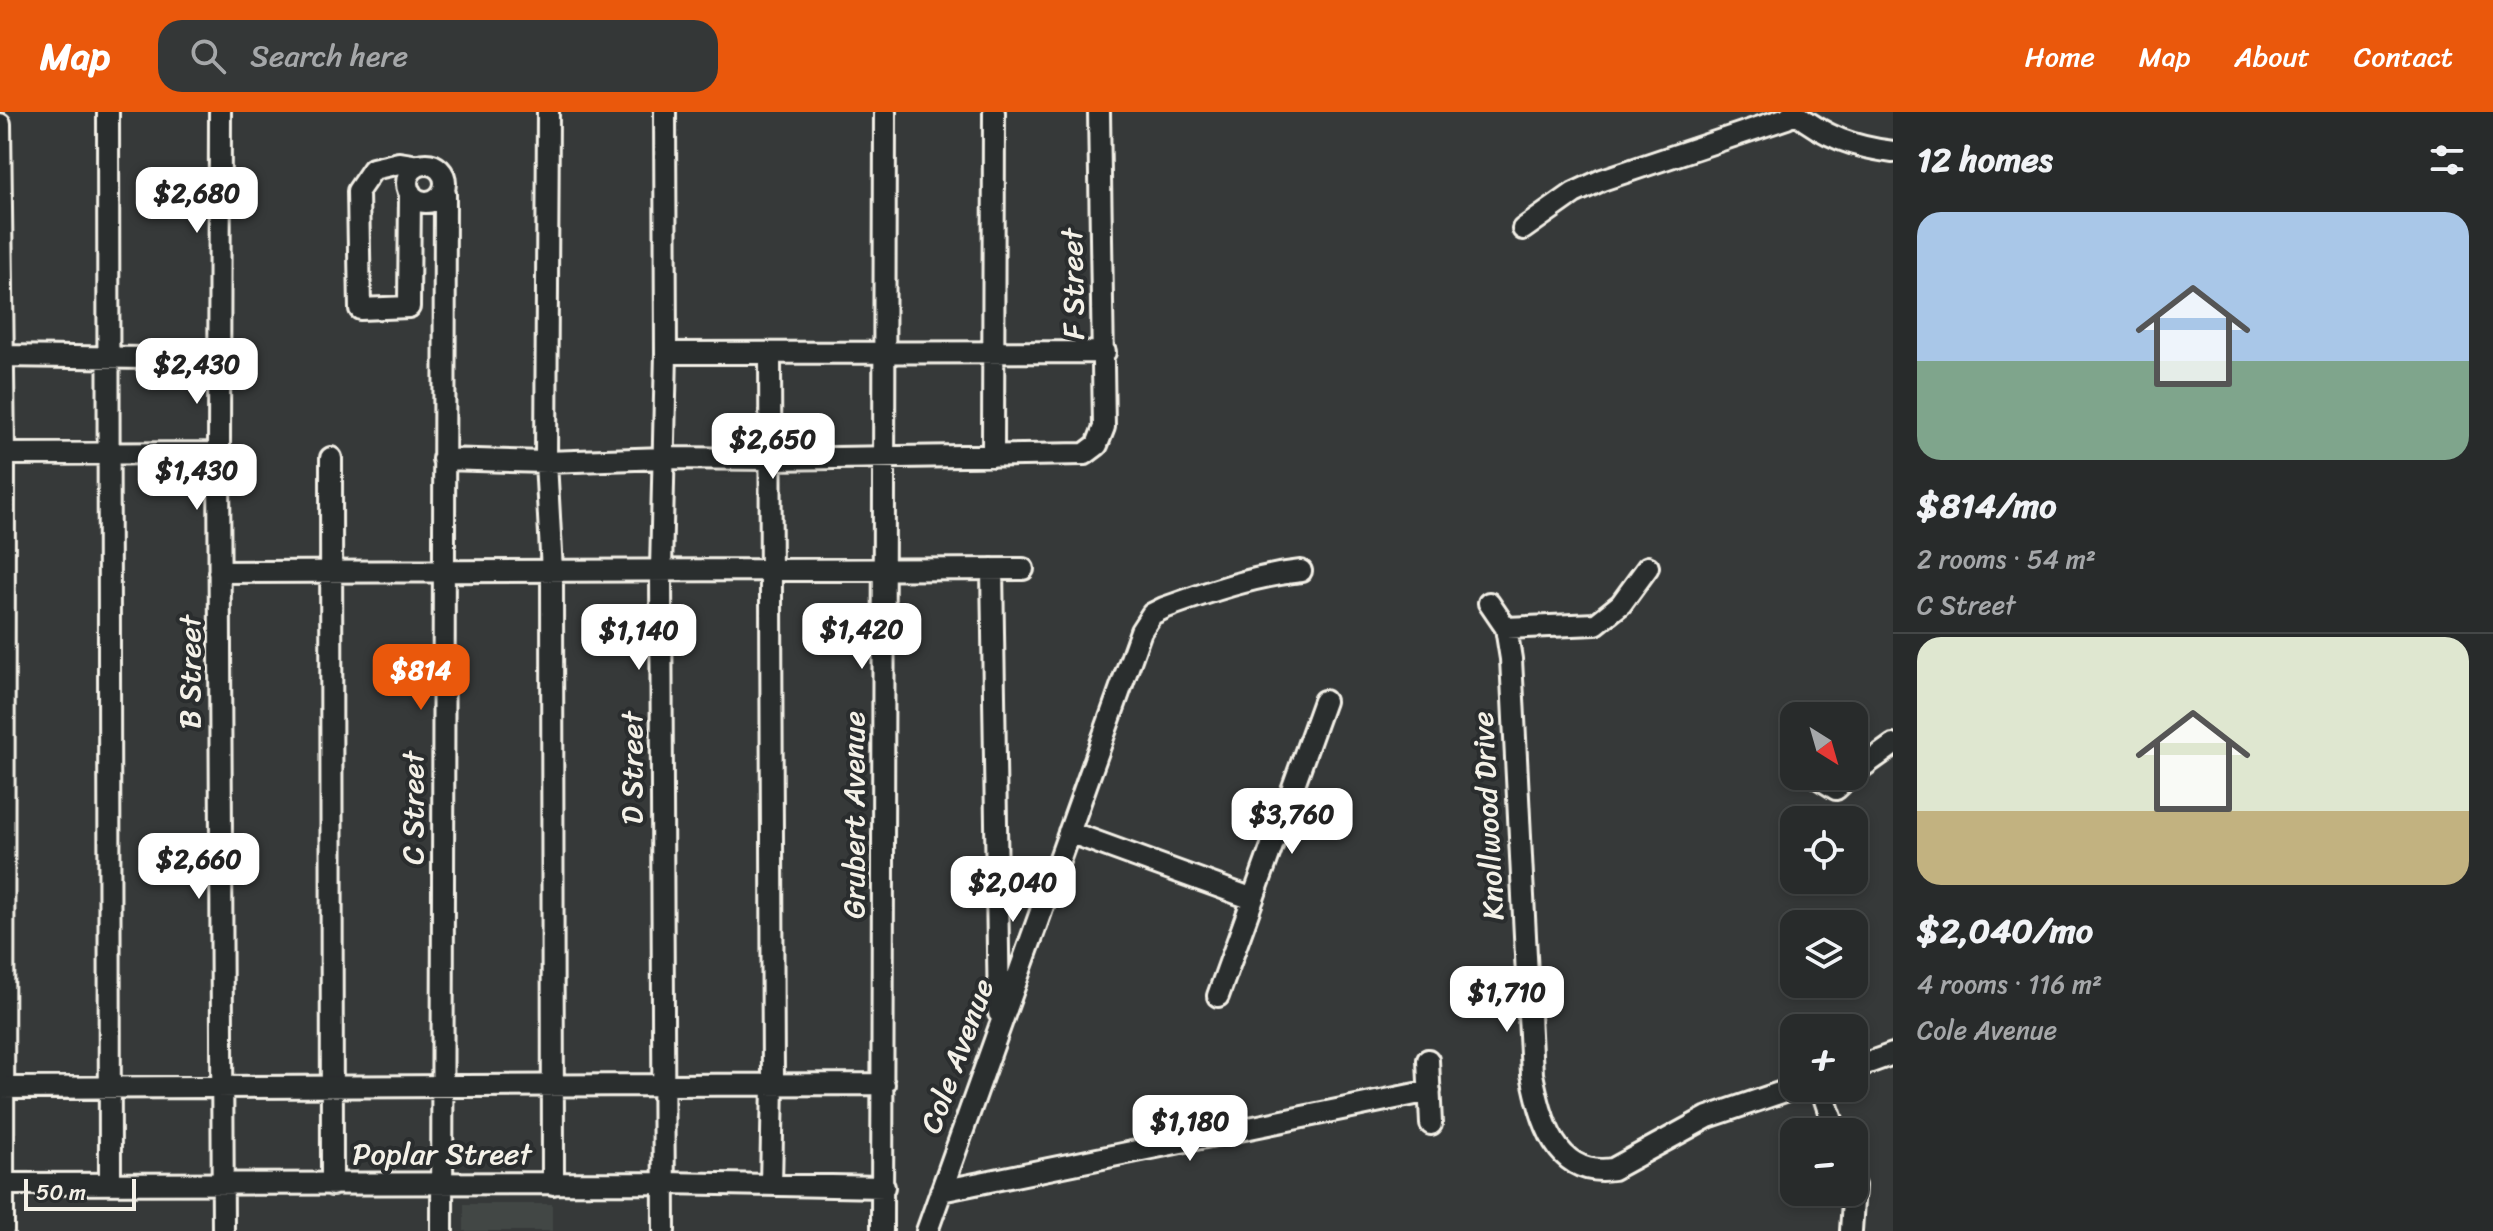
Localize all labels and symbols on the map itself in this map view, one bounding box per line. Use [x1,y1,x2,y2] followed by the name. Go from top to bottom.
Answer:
[132,167,262,235] pin: $2,680
[1045,226,1101,340] street label: F Street
[132,338,262,406] pin: $2,430
[708,413,838,481] pin: $2,650
[132,444,262,512] pin: $1,430
[797,603,927,671] pin: $1,420
[574,604,704,672] pin: $1,140
[163,613,217,729] street label: B Street
[374,644,468,712] pin: $814
[1780,702,1868,790] north arrow
[605,710,659,824] street label: D Street
[1456,710,1520,922] street label: Knollwood Drive
[827,711,881,919] street label: Grubert Avenue
[386,749,440,865] street label: C Street
[1227,788,1357,856] pin: $3,760
[134,833,264,901] pin: $2,660
[948,856,1078,924] pin: $2,040
[1442,966,1572,1034] pin: $1,710
[904,971,1010,1141] street label: Cole Avenue
[1125,1095,1255,1163] pin: $1,180
[352,1127,534,1181] street label: Poplar Street
[24,1175,136,1211] scale bar

